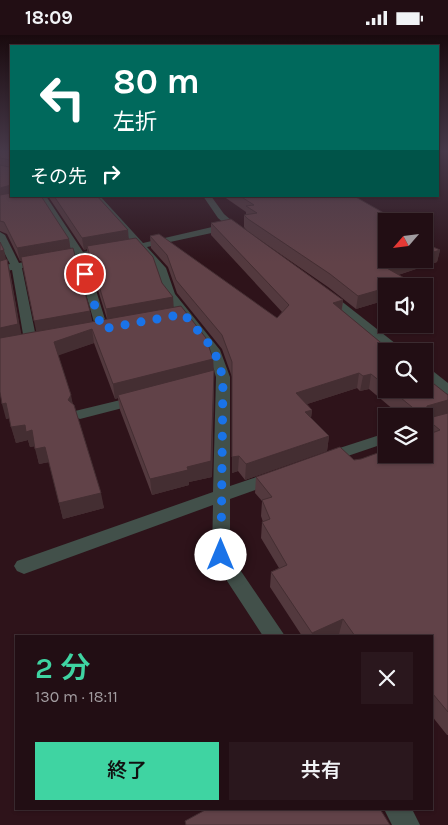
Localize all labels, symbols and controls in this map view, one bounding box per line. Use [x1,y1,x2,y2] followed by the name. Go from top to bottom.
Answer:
[25,7,73,29] text: 18:09
[113,61,200,102] text: 80 m
[30,65,95,130] icon: left
[113,109,157,135] text: 左折
[97,160,125,188] icon: right
[30,166,87,188] text: その先
[378,213,432,267] north arrow
[378,213,433,463] map controls
[64,253,106,295] pin
[71,260,99,288] icon: arrive
[378,278,433,333] button: sound
[378,343,433,398] button: search
[378,408,433,463] button: layers
[194,528,246,580] position arrow
[35,650,90,686] text: 2 分
[361,652,413,704] button: close
[35,687,118,706] text: 130 m · 18:11
[35,742,219,800] button: 終了
[229,742,413,800] button: 共有

